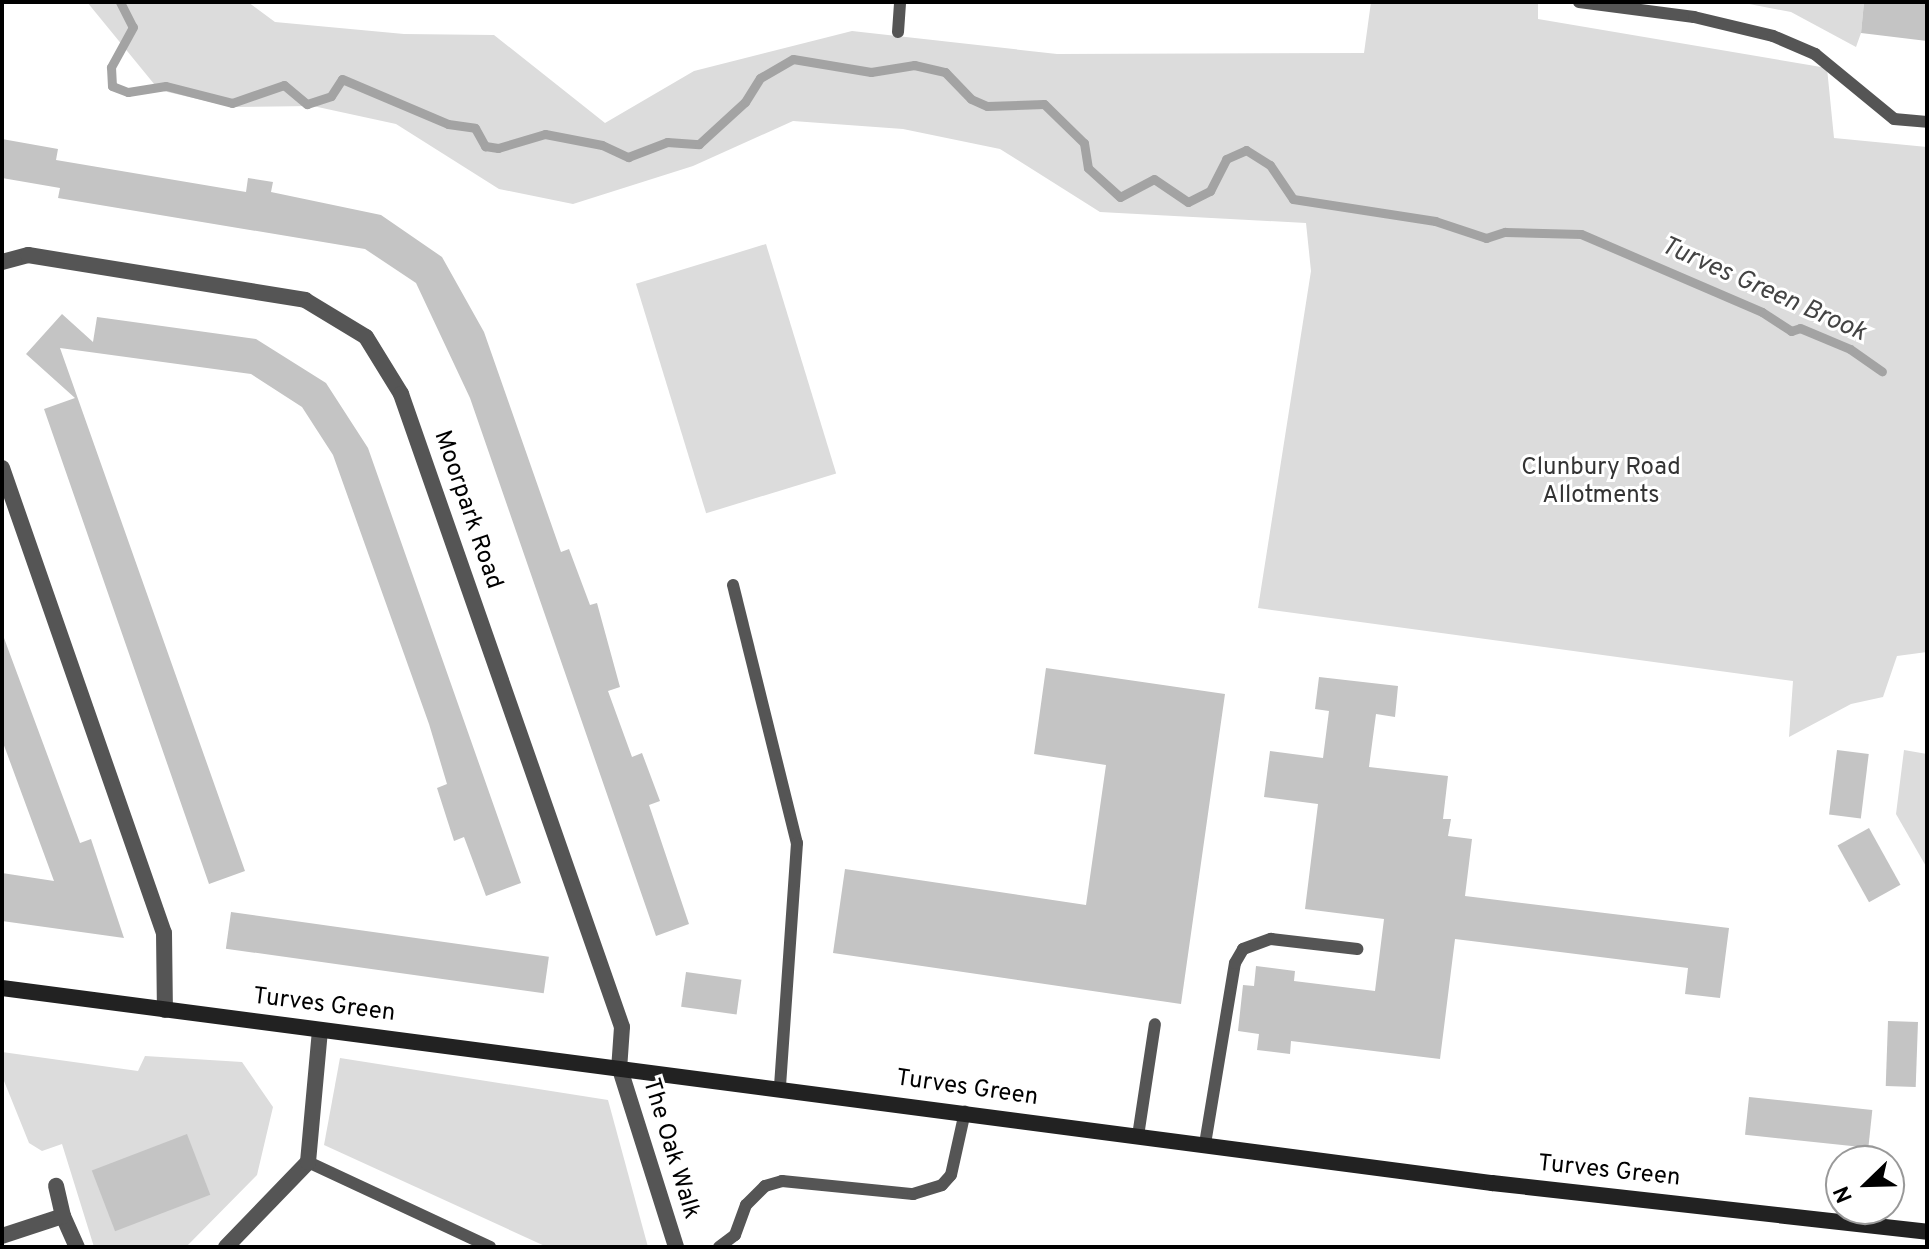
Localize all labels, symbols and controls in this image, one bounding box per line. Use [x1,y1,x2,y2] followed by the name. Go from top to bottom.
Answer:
[1656,231,1870,349] water label: Turves Green Brook
[426,427,508,593] street label: Moorpark Road
[1521,455,1681,511] park label: Clunbury Road Allotments
[251,983,397,1029] street label: Turves Green
[894,1065,1040,1113] street label: Turves Green
[635,1075,705,1223] street label: The Oak Walk
[1825,1145,1905,1225] north arrow
[1536,1150,1682,1194] street label: Turves Green
[1829,1181,1860,1206] text: N

